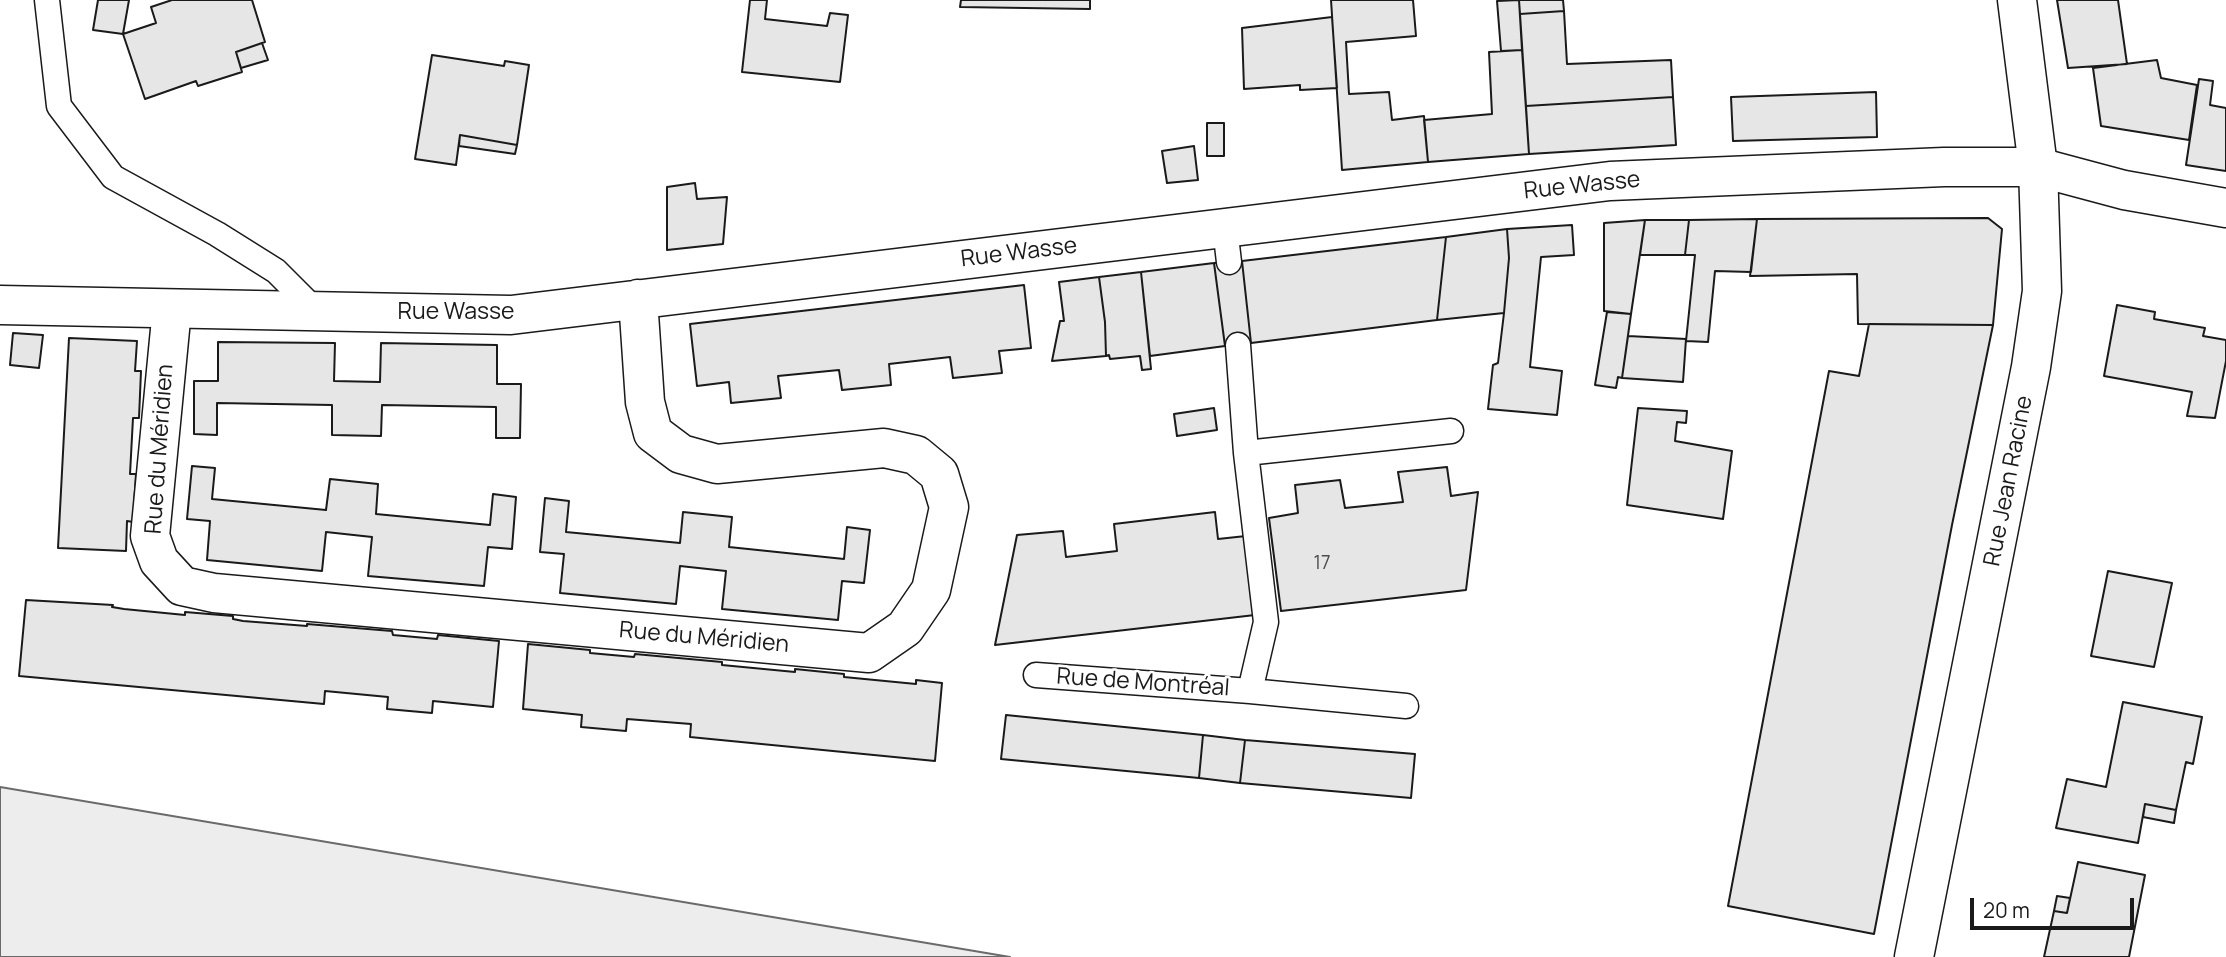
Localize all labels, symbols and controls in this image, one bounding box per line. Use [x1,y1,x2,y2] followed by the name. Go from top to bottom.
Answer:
[1522,166,1642,206] street label: Rue Wasse
[959,232,1079,274] street label: Rue Wasse
[397,299,515,327] street label: Rue Wasse
[140,363,180,535] street label: Rue du Méridien
[1979,393,2039,569] street label: Rue Jean Racine
[1314,553,1330,575] house number: 17
[618,617,790,659] street label: Rue du Méridien
[1056,663,1230,703] street label: Rue de Montréal
[1974,884,2138,928] scale bar
[1983,896,2030,924] text: 20 m

